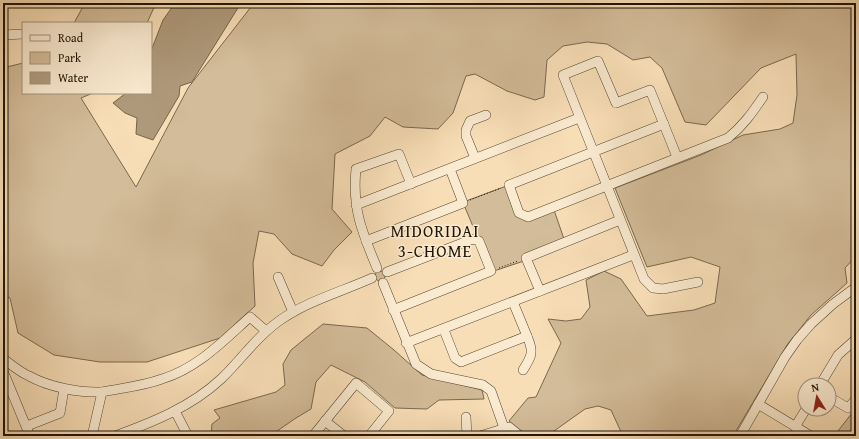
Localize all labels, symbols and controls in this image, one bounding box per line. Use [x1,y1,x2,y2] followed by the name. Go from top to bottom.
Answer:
[22,22,152,94] legend
[58,29,84,46] text: Road
[58,49,82,66] text: Park
[58,69,88,86] text: Water
[390,218,480,263] district label: MIDORIDAI 3-CHOME
[797,377,837,417] north arrow
[810,379,821,396] text: N

